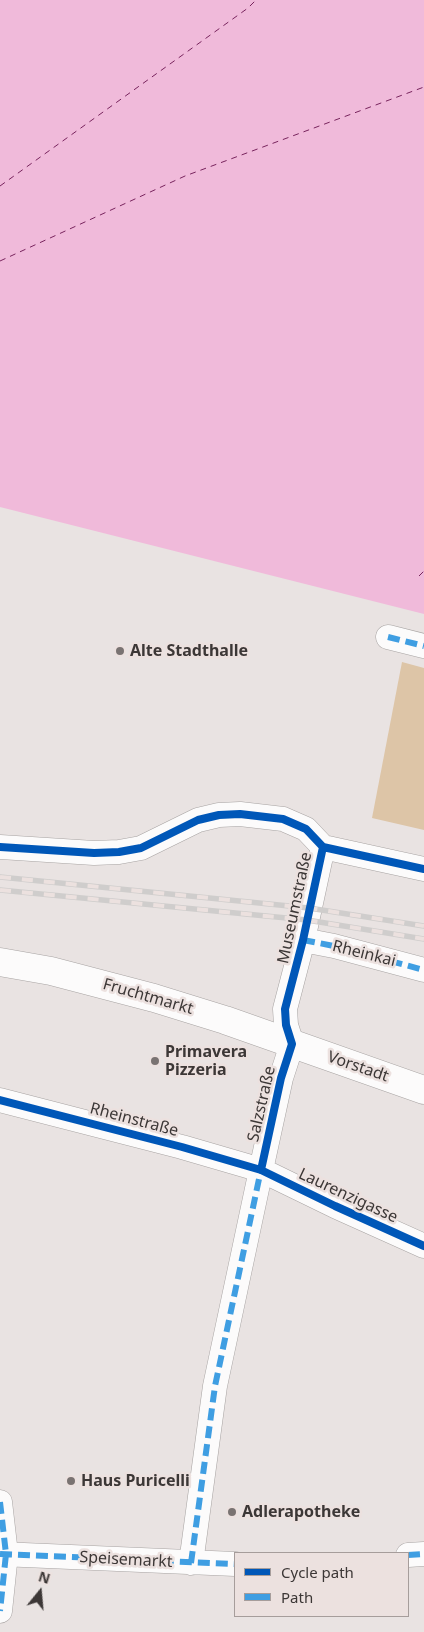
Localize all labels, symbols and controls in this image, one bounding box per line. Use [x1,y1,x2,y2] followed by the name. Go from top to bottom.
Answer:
[130,641,248,661] place label: Alte Stadthalle
[114,645,126,657] marker: Alte Stadthalle
[274,850,316,966] street label: Museumstraße
[330,937,398,971] street label: Rheinkai
[101,975,195,1019] street label: Fruchtmarkt
[165,1042,247,1080] place label: Primavera Pizzeria
[325,1048,391,1086] street label: Vorstadt
[149,1055,161,1067] marker: Primavera Pizzeria
[244,1064,280,1144] street label: Salzstraße
[88,1099,180,1141] street label: Rheinstraße
[295,1165,401,1227] street label: Laurenzigasse
[81,1471,190,1491] place label: Haus Puricelli
[65,1475,77,1487] marker: Haus Puricelli
[242,1502,360,1522] place label: Adlerapotheke
[226,1506,238,1518] marker: Adlerapotheke
[79,1548,173,1572] street label: Speisemarkt
[234,1552,409,1617] legend
[281,1562,354,1582] text: Cycle path
[36,1566,53,1588] text: N
[15,1567,65,1617] north arrow
[281,1587,313,1607] text: Path

